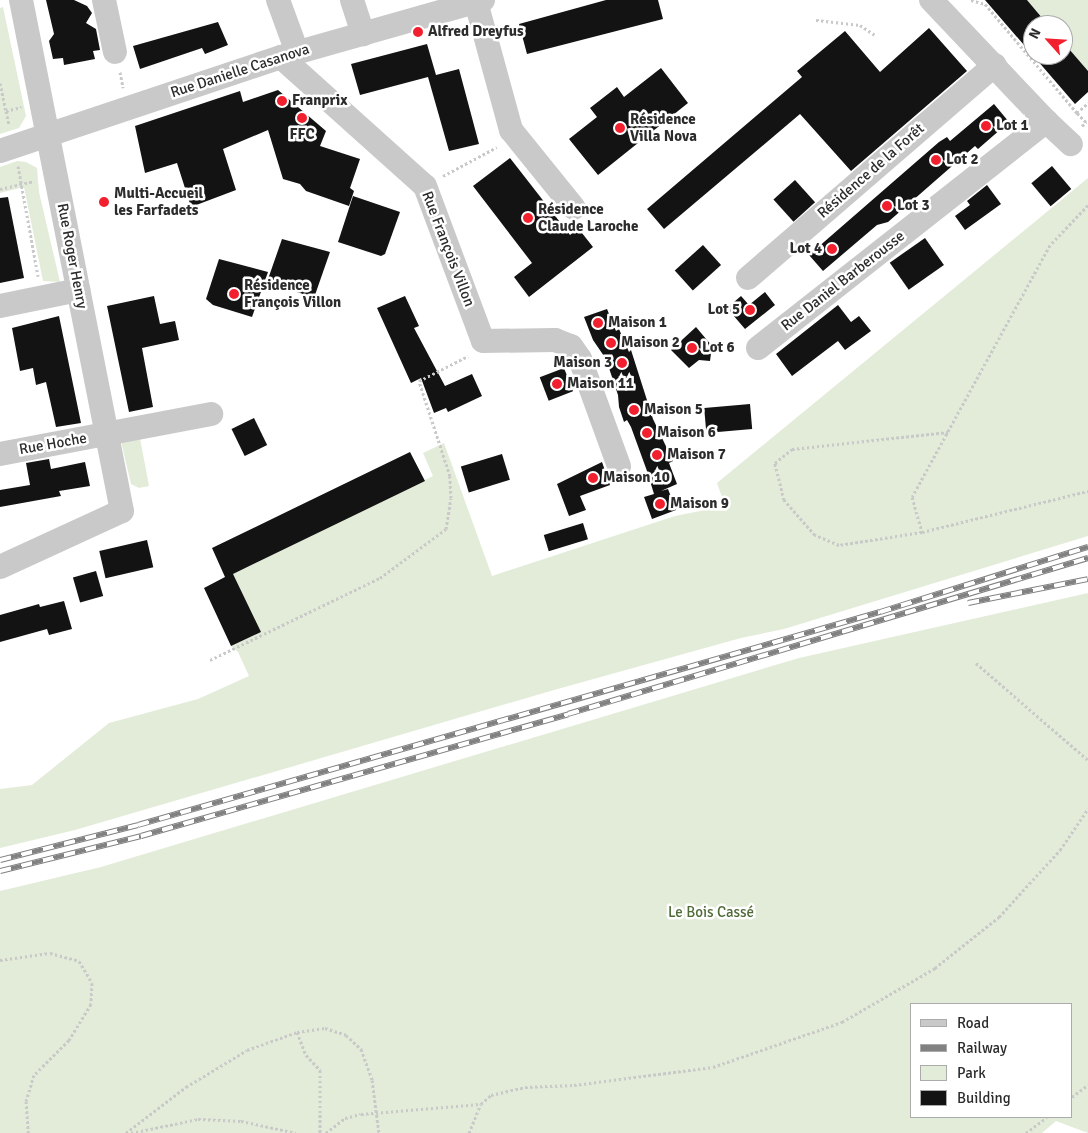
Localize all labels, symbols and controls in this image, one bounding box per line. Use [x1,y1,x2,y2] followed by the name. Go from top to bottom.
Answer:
[1023,15,1073,65] north arrow
[428,23,524,41] place label: Alfred Dreyfus
[412,26,424,38] marker: Alfred Dreyfus
[1025,26,1045,42] text: N
[168,40,312,102] street label: Rue Danielle Casanova
[292,92,347,110] place label: Franprix
[276,95,288,107] marker: Franprix
[630,110,697,145] place label: Résidence Villa Nova
[296,112,308,124] marker: FFC
[996,117,1029,135] place label: Lot 1
[814,120,928,222] street label: Résidence de la Forêt
[980,120,992,132] marker: Lot 1
[614,122,626,134] marker: Résidence Villa Nova
[289,126,315,144] place label: FFC
[946,151,979,169] place label: Lot 2
[930,154,942,166] marker: Lot 2
[114,184,203,219] place label: Multi-Accueil les Farfadets
[418,189,478,309] street label: Rue François Villon
[98,196,110,208] marker: Multi-Accueil les Farfadets
[897,197,930,215] place label: Lot 3
[538,200,638,235] place label: Résidence Claude Laroche
[881,200,893,212] marker: Lot 3
[53,202,91,310] street label: Rue Roger Henry
[522,212,534,224] marker: Résidence Claude Laroche
[778,227,908,335] street label: Rue Daniel Barberousse
[789,240,822,258] place label: Lot 4
[826,243,838,255] marker: Lot 4
[244,276,341,311] place label: Résidence François Villon
[228,288,240,300] marker: Résidence François Villon
[707,301,740,319] place label: Lot 5
[744,304,756,316] marker: Lot 5
[608,314,667,332] place label: Maison 1
[592,317,604,329] marker: Maison 1
[621,334,680,352] place label: Maison 2
[605,337,617,349] marker: Maison 2
[702,339,735,357] place label: Lot 6
[686,342,698,354] marker: Lot 6
[553,354,612,372] place label: Maison 3
[616,357,628,369] marker: Maison 3
[567,375,634,393] place label: Maison 11
[551,378,563,390] marker: Maison 11
[644,401,703,419] place label: Maison 5
[628,404,640,416] marker: Maison 5
[657,424,716,442] place label: Maison 6
[641,427,653,439] marker: Maison 6
[18,429,88,459] street label: Rue Hoche
[667,446,726,464] place label: Maison 7
[651,449,663,461] marker: Maison 7
[603,469,670,487] place label: Maison 10
[587,472,599,484] marker: Maison 10
[670,495,729,513] place label: Maison 9
[654,498,666,510] marker: Maison 9
[668,904,754,922] park label: Le Bois Cassé
[910,1003,1073,1118] legend
[957,1014,989,1032] text: Road
[957,1039,1007,1057] text: Railway
[957,1064,986,1082] text: Park
[957,1089,1011,1107] text: Building

